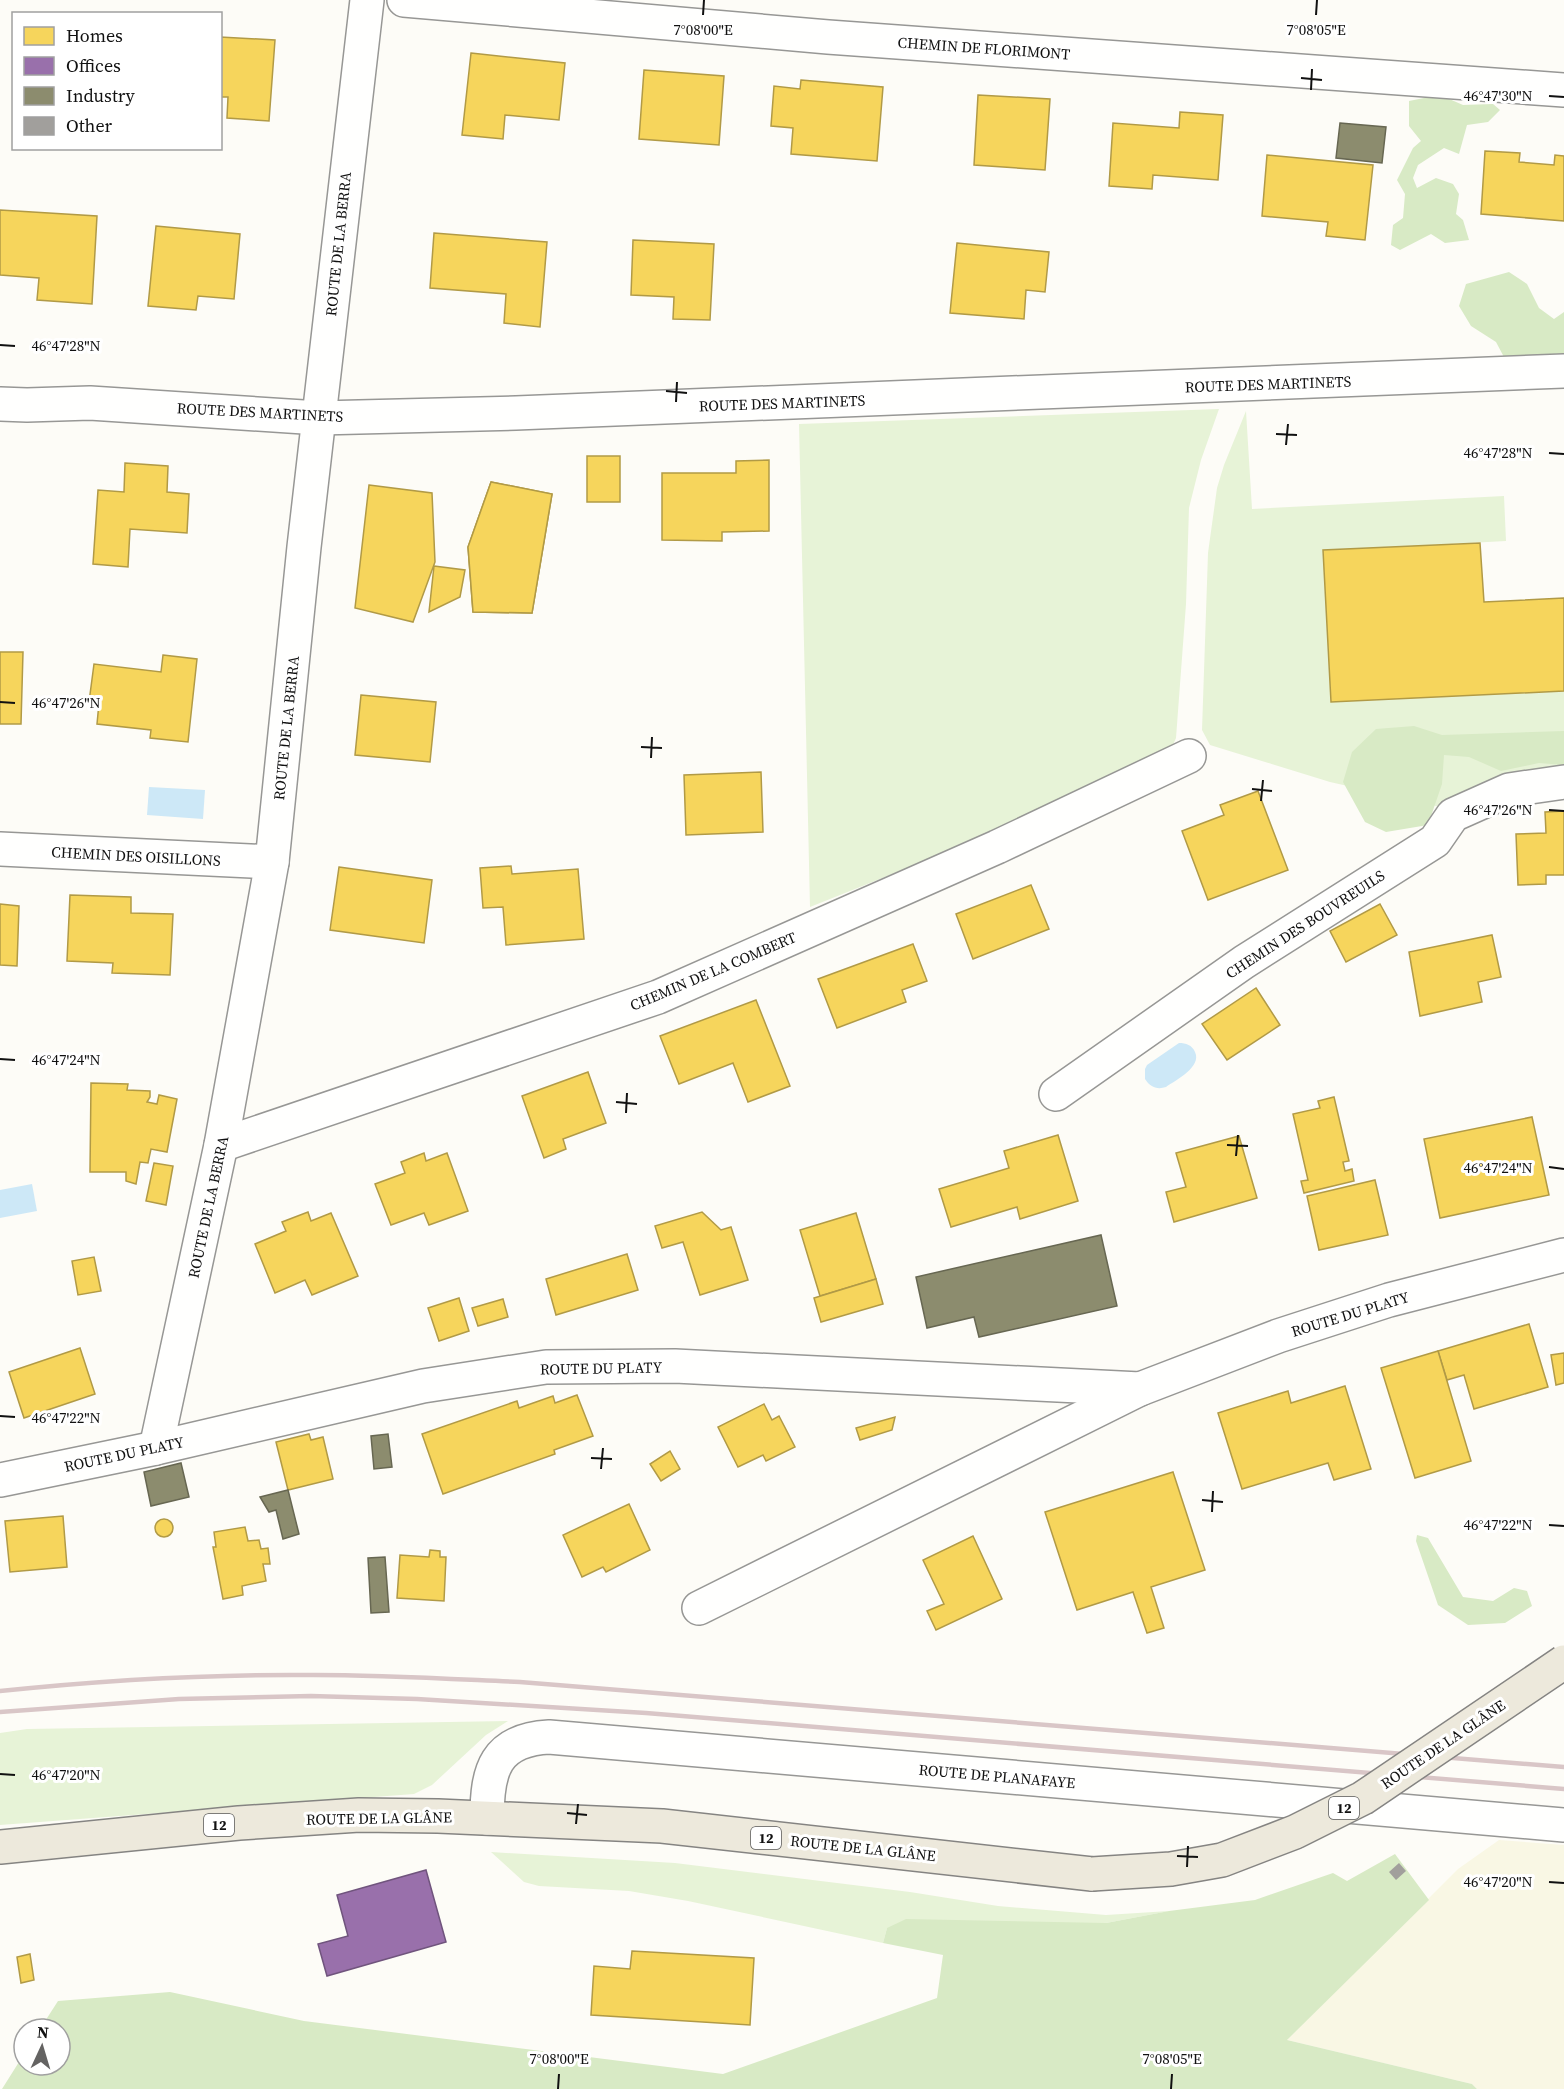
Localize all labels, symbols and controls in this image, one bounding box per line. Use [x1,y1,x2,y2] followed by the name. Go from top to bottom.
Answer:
[12,12,222,150] legend
[673,19,733,40] text: 7°08'00"E
[1286,19,1346,40] text: 7°08'05"E
[66,23,123,48] text: Homes
[897,31,1071,65] street label: CHEMIN DE FLORIMONT
[66,53,121,78] text: Offices
[66,83,136,108] text: Industry
[1463,85,1533,106] text: 46°47'30"N
[66,113,113,138] text: Other
[320,171,356,317] street label: ROUTE DE LA BERRA
[31,335,101,356] text: 46°47'28"N
[1184,371,1352,397] street label: ROUTE DES MARTINETS
[698,390,866,416] street label: ROUTE DES MARTINETS
[176,397,344,427] street label: ROUTE DES MARTINETS
[1463,442,1533,463] text: 46°47'28"N
[268,655,304,801] street label: ROUTE DE LA BERRA
[31,692,101,713] text: 46°47'26"N
[1463,799,1533,820] text: 46°47'26"N
[51,841,221,871] street label: CHEMIN DES OISILLONS
[1221,864,1389,983] street label: CHEMIN DES BOUVREUILS
[627,926,799,1016] street label: CHEMIN DE LA COMBERT
[31,1049,101,1070] text: 46°47'24"N
[183,1134,233,1280] street label: ROUTE DE LA BERRA
[1463,1157,1533,1178] text: 46°47'24"N
[1289,1286,1412,1342] street label: ROUTE DU PLATY
[540,1356,663,1380] street label: ROUTE DU PLATY
[31,1407,101,1428] text: 46°47'22"N
[62,1431,186,1477] street label: ROUTE DU PLATY
[1463,1514,1533,1535] text: 46°47'22"N
[1377,1694,1509,1794] street label: ROUTE DE LA GLÂNE
[918,1759,1076,1793] street label: ROUTE DE PLANAFAYE
[31,1764,101,1785] text: 46°47'20"N
[1329,1797,1359,1819] road number: 12
[306,1806,452,1830] street label: ROUTE DE LA GLÂNE
[204,1814,234,1836] road number: 12
[751,1827,781,1849] road number: 12
[789,1830,937,1866] street label: ROUTE DE LA GLÂNE
[1463,1871,1533,1892] text: 46°47'20"N
[12,2017,72,2077] north arrow
[36,2021,50,2043] text: N
[529,2048,589,2069] text: 7°08'00"E
[1142,2048,1202,2069] text: 7°08'05"E

